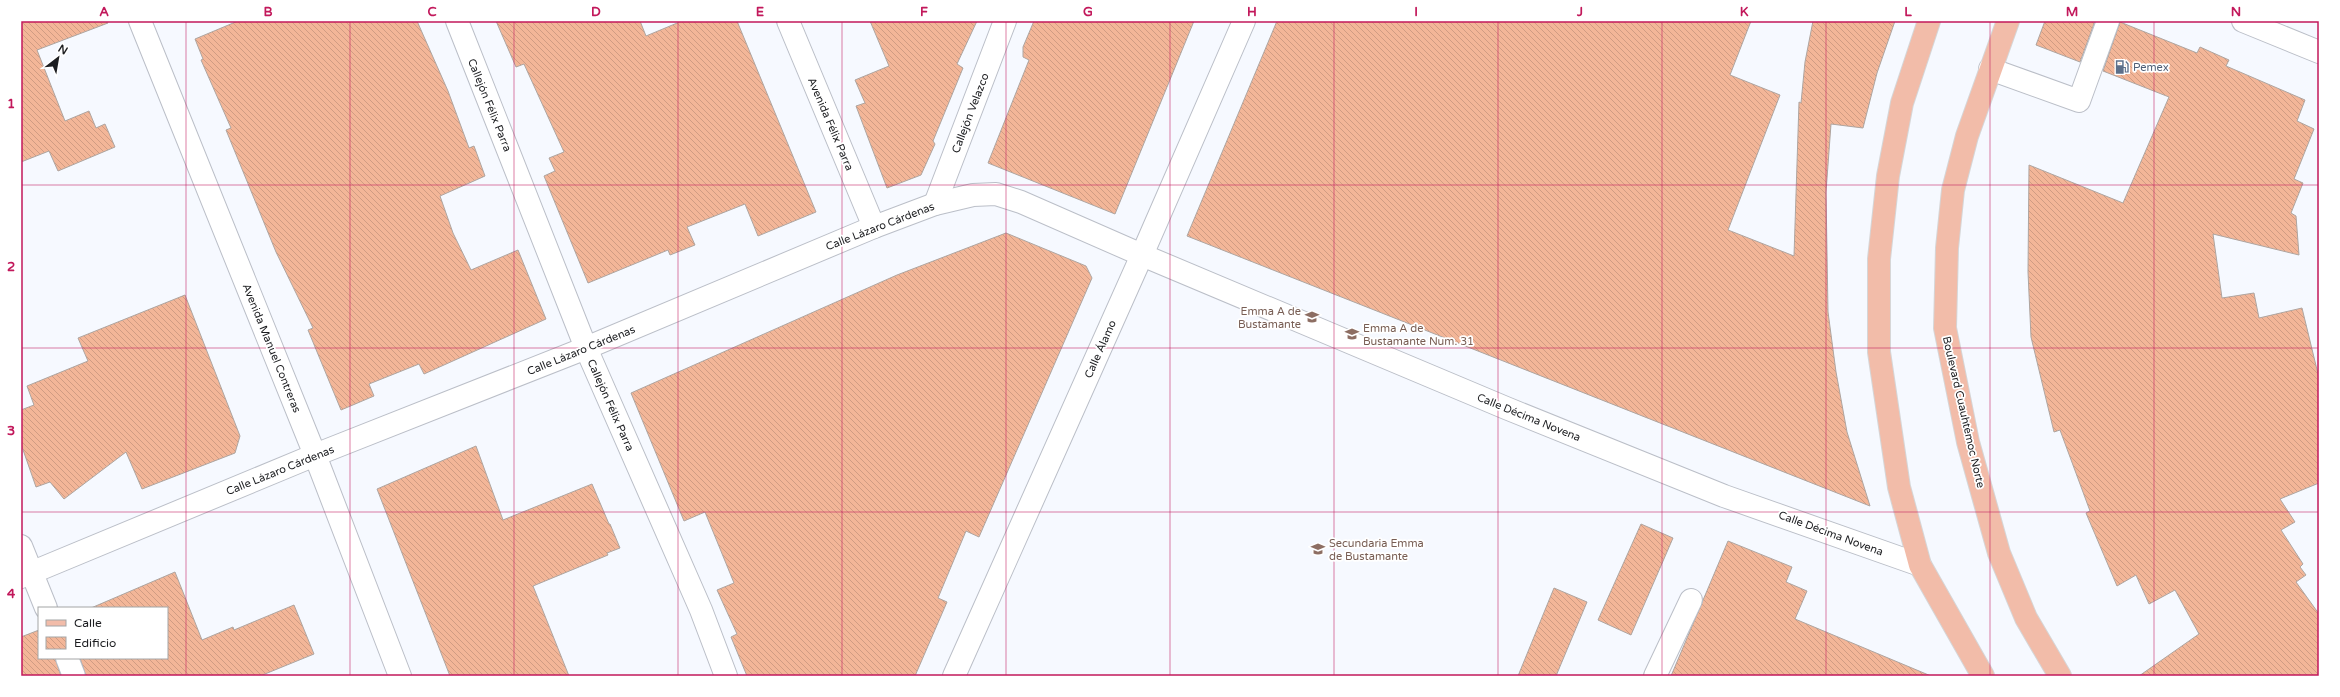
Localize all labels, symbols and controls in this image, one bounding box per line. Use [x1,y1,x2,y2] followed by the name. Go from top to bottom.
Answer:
[99,4,109,20] text: A
[263,4,273,20] text: B
[427,4,437,20] text: C
[591,4,601,20] text: D
[756,4,764,20] text: E
[920,4,928,20] text: F
[1083,4,1093,20] text: G
[1247,4,1257,20] text: H
[1414,4,1418,20] text: I
[1576,4,1583,20] text: J
[1740,4,1749,20] text: K
[1904,4,1912,20] text: L
[2066,4,2078,20] text: M
[2231,4,2241,20] text: N
[38,38,78,78] north arrow
[56,42,70,58] text: N
[465,57,514,154] street label: Callejón Félix Parra
[2114,59,2130,75] fuel station icon: Pemex
[2133,61,2169,74] place label: Pemex
[949,71,992,155] street label: Callejón Velazco
[805,76,856,173] street label: Avenida Félix Parra
[7,96,15,112] text: 1
[824,200,936,253] street label: Calle Lázaro Cárdenas
[7,259,15,275] text: 2
[240,282,303,415] street label: Avenida Manuel Contreras
[1238,305,1301,331] place label: Emma A de Bustamante
[1304,309,1320,325] school or university icon: Emma A de Bustamante
[1081,317,1119,380] street label: Calle Álamo
[1363,322,1474,348] place label: Emma A de Bustamante Num. 31
[525,323,637,378] street label: Calle Lázaro Cárdenas
[1344,326,1360,342] school or university icon: Emma A de Bustamante Num. 31
[1940,335,1987,489] street label: Boulevard Cuauhtémoc Norte
[584,357,637,453] street label: Callejón Félix Parra
[1475,391,1583,444] street label: Calle Décima Novena
[7,423,15,439] text: 3
[224,443,336,498] street label: Calle Lázaro Cárdenas
[1777,508,1885,558] street label: Calle Décima Novena
[1329,537,1424,563] place label: Secundaria Emma de Bustamante
[1310,541,1326,557] school or university icon: Secundaria Emma de Bustamante
[7,586,16,602] text: 4
[38,607,168,659] legend
[74,616,102,630] text: Calle
[74,636,116,650] text: Edificio

